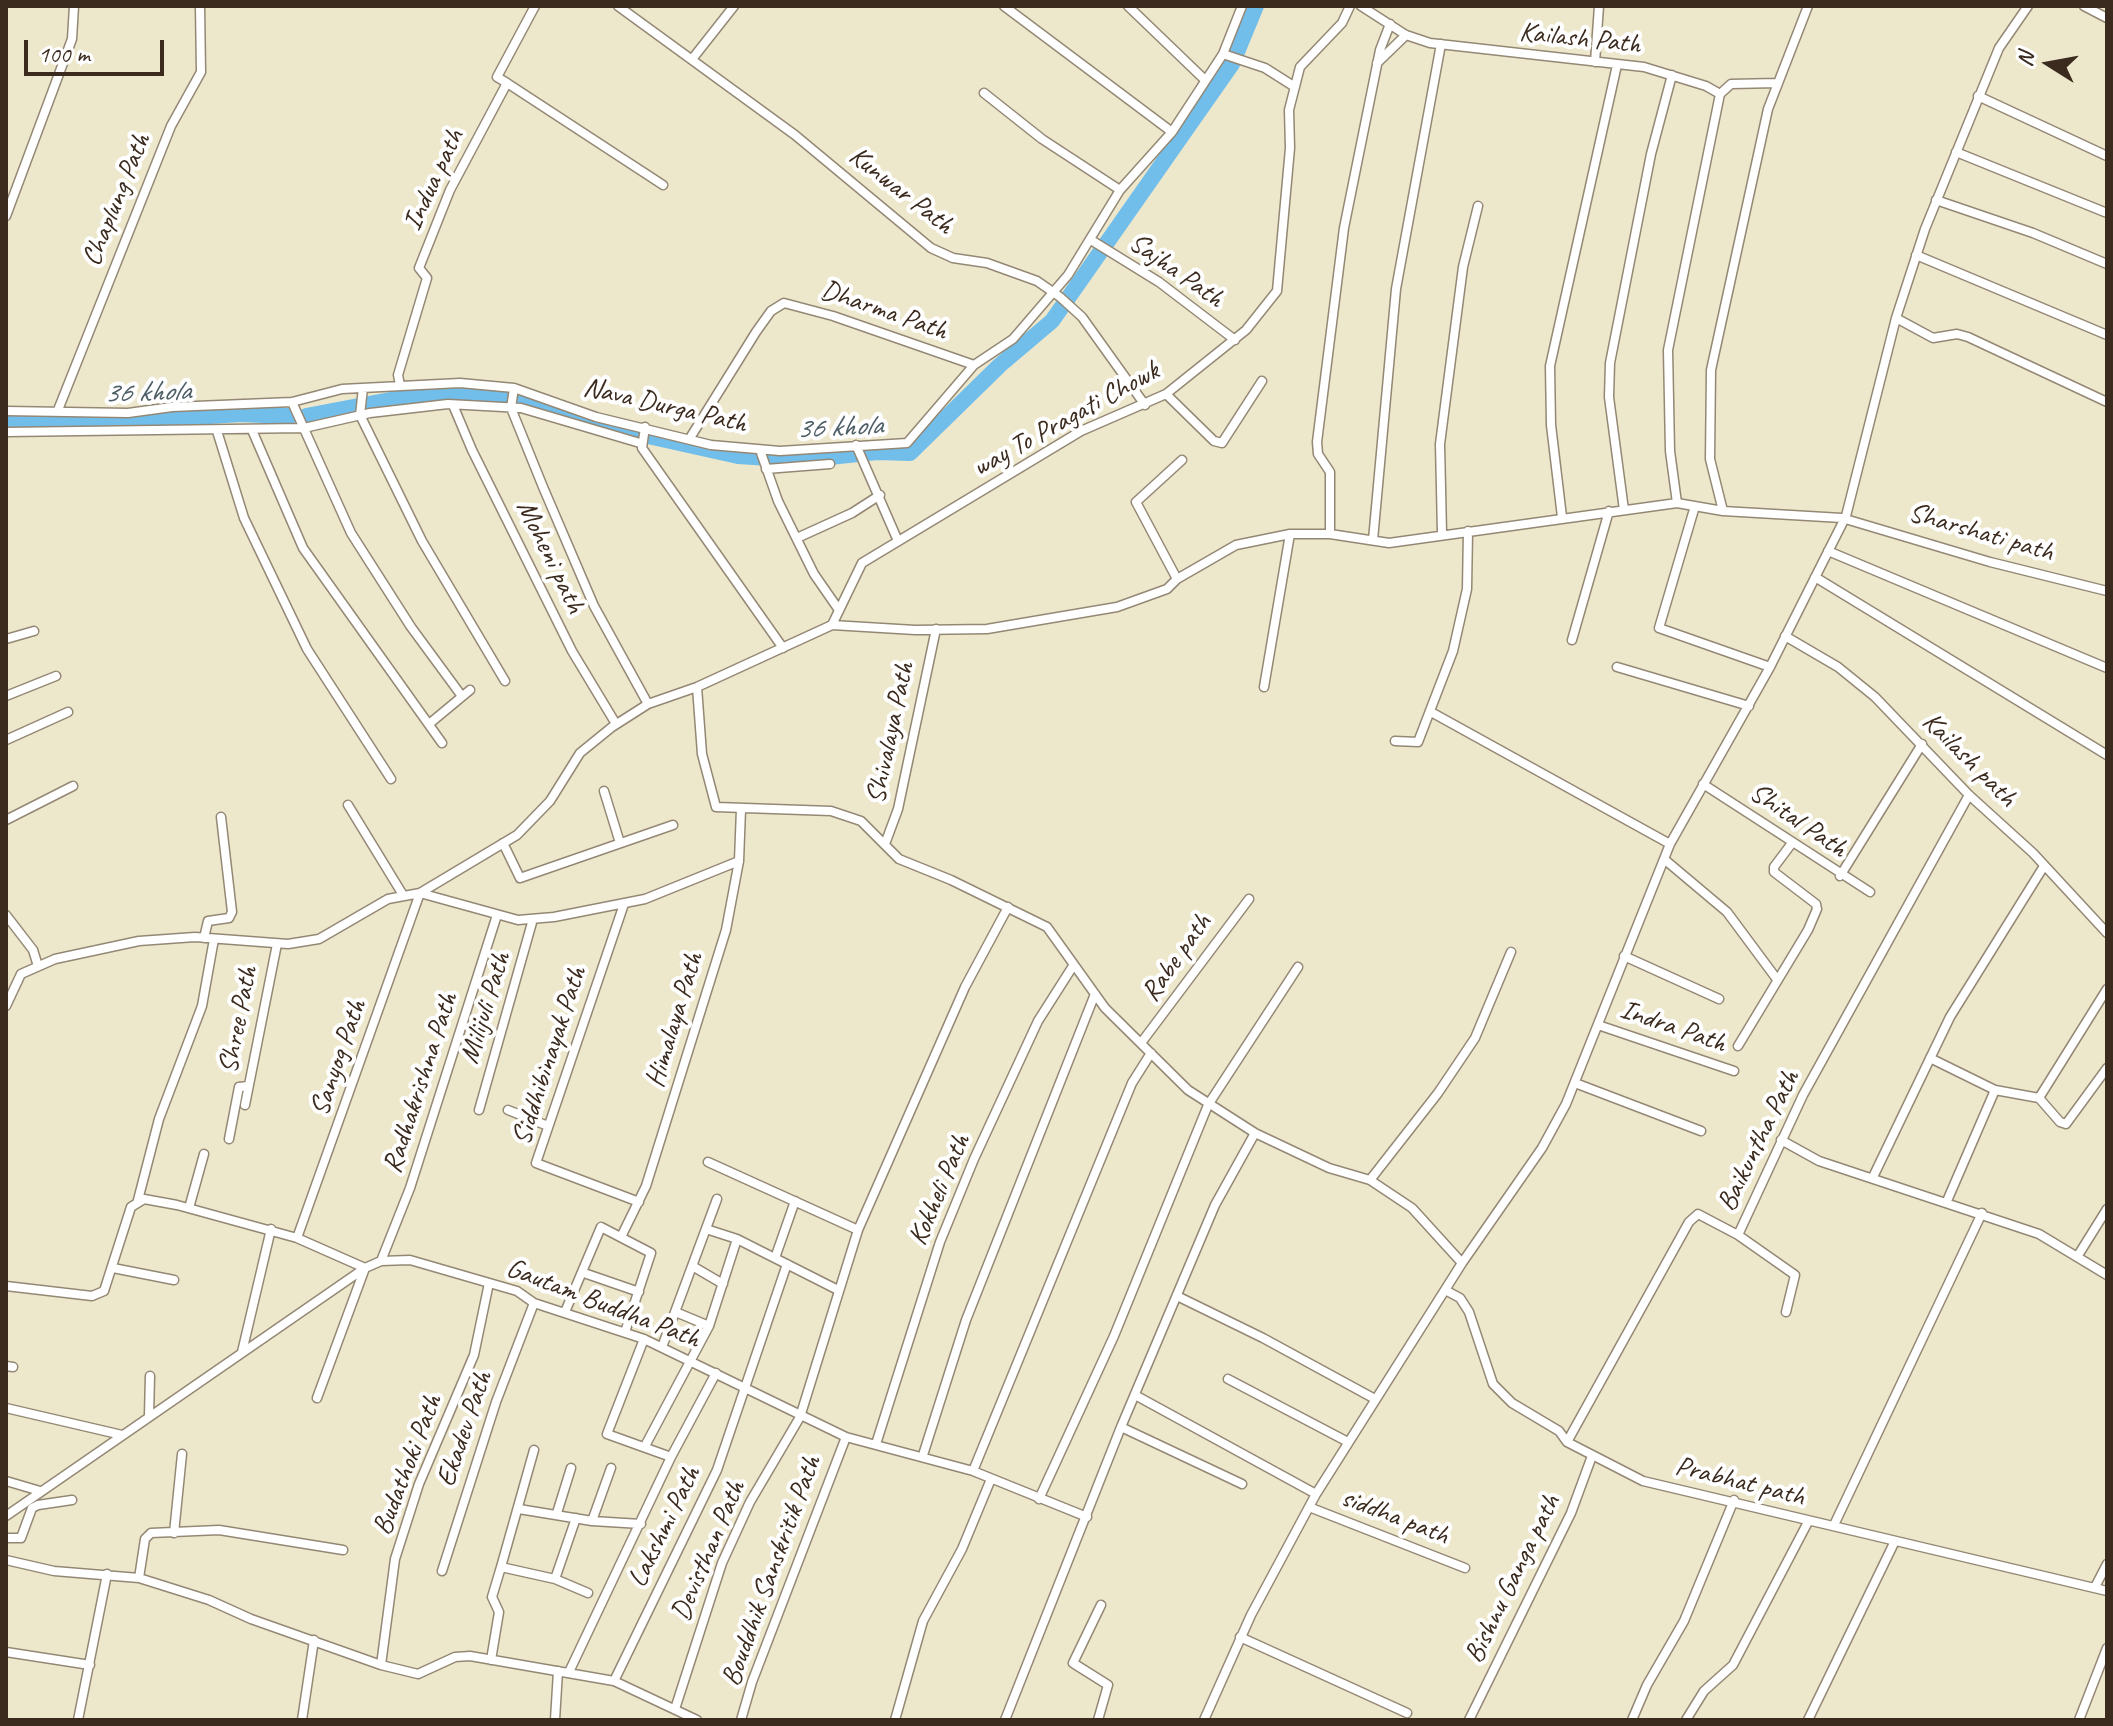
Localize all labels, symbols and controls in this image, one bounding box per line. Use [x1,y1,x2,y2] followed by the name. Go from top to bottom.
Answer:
[1518,16,1642,62] street label: Kailash Path
[28,24,168,74] scale bar
[2009,24,2089,104] north arrow
[38,39,90,69] text: 100 m
[2010,50,2040,69] text: N
[396,124,472,236] street label: Indua path
[75,129,159,271] street label: Chaplung Path
[842,140,960,242] street label: Kunwar Path
[1122,226,1230,316] street label: Sajha Path
[816,274,952,348] street label: Dharma Path
[967,355,1165,485] street label: way To Pragati Chowk
[580,371,750,441] street label: Nava Durga Path
[103,374,191,412] water label: 36 khola
[795,408,883,448] water label: 36 khola
[508,495,592,619] street label: Moheni path
[1905,496,2057,570] street label: Sharshati path
[860,659,922,807] street label: Shivalaya Path
[1915,706,2023,814] street label: Kailash path
[1743,776,1853,866] street label: Shital Path
[1135,907,1219,1009] street label: Rabe path
[453,948,519,1068] street label: Milijuli Path
[639,949,711,1091] street label: Himalaya Path
[505,963,595,1149] street label: Siddhibinayak Path
[212,964,266,1076] street label: Shree Path
[376,989,466,1177] street label: Radhakrishna Path
[1616,993,1730,1061] street label: Indra Path
[304,996,374,1120] street label: Sanyog Path
[1710,1065,1808,1217] street label: Baikuntha Path
[902,1129,978,1251] street label: Kokheli Path
[501,1252,705,1356] street label: Gautam Buddha Path
[430,1367,500,1491] street label: Ekadev Path
[366,1390,450,1540] street label: Budathoki Path
[1672,1450,1808,1514] street label: Prabhat path
[715,1451,829,1691] street label: Bouddhik Sanskritik Path
[621,1461,709,1593] street label: Lakshmi Path
[664,1476,754,1626] street label: Devisthan Path
[1336,1481,1454,1553] street label: siddha path
[1458,1489,1568,1669] street label: Bishnu Ganga path

